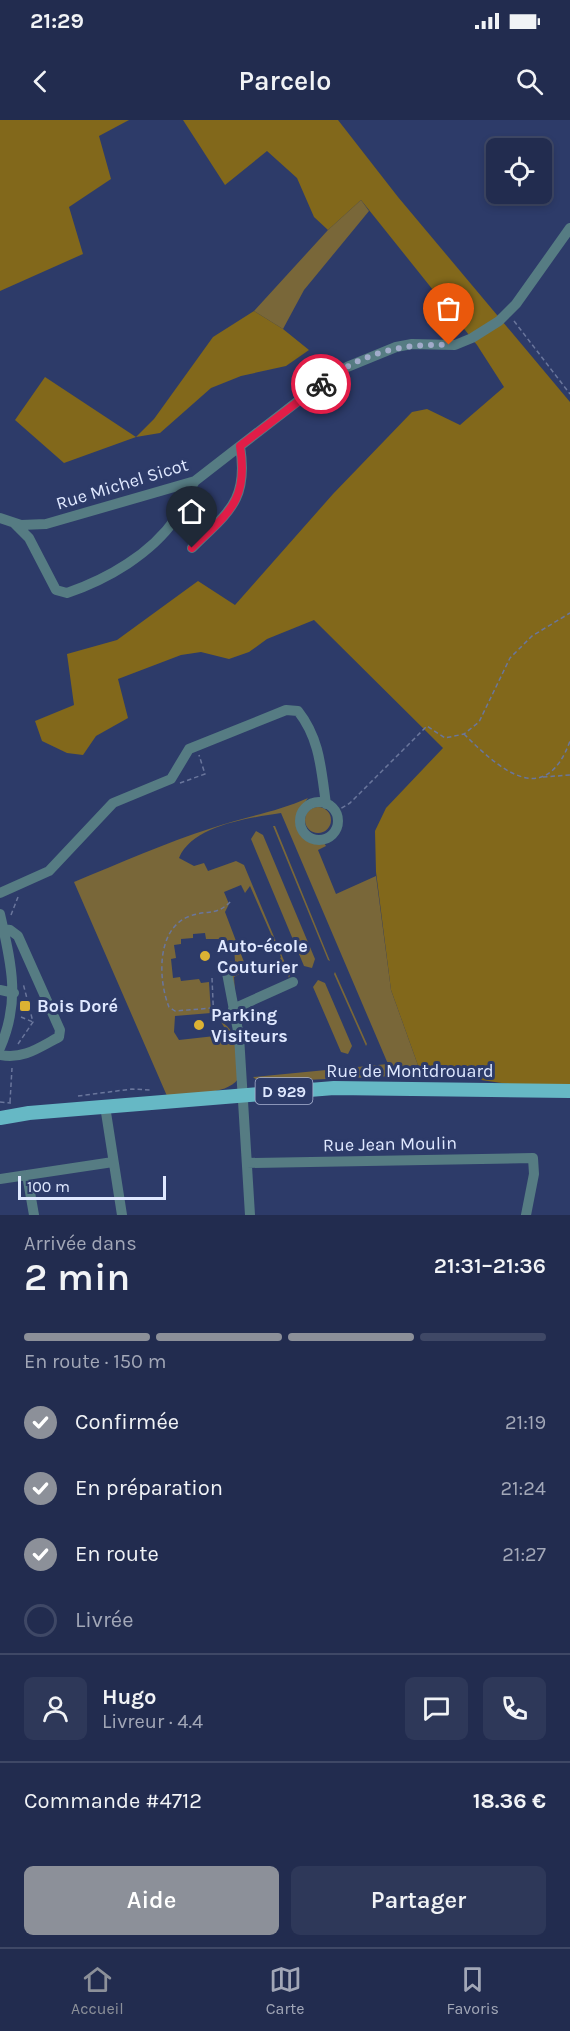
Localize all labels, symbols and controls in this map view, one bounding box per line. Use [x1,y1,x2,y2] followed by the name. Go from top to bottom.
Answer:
[30,8,84,34] text: 21:29
[24,65,57,98] icon: back
[239,65,331,97] text: Parcelo
[513,65,546,98] icon: search
[486,138,552,204] map controls
[486,138,552,204] button: locate
[423,283,474,345] pin
[432,292,465,325] icon: bag
[291,354,351,414] courier
[305,368,338,401] icon: bike
[53,453,191,515] street label: Rue Michel Sicot
[166,486,217,548] pin
[175,495,208,528] icon: home
[217,935,308,978] place label: Auto-école Couturier
[198,949,212,963] marker: Auto-école Couturier
[37,995,118,1017] place label: Bois Doré
[18,999,32,1013] marker: Bois Doré
[211,1004,288,1047] place label: Parking Visiteurs
[192,1018,206,1032] marker: Parking Visiteurs
[326,1060,494,1082] street label: Rue de Montdrouard
[256,1078,312,1104] road number: D 929
[323,1132,457,1156] street label: Rue Jean Moulin
[18,1173,166,1200] scale bar
[27,1177,70,1196] text: 100 m
[24,1232,137,1255] text: Arrivée dans
[434,1253,546,1279] text: 21:31–21:36
[24,1254,130,1300] text: 2 min
[24,1350,166,1373] text: En route · 150 m
[24,1406,57,1439] icon: check
[75,1409,179,1435] text: Confirmée
[505,1411,546,1434] text: 21:19
[24,1472,57,1505] icon: check
[75,1475,223,1501] text: En préparation
[500,1477,546,1500] text: 21:24
[24,1538,57,1571] icon: check
[75,1541,159,1567] text: En route
[502,1543,546,1566] text: 21:27
[75,1607,133,1633] text: Livrée
[24,1677,87,1740] button: person
[405,1677,468,1740] button: chat
[483,1677,546,1740] button: phone
[102,1684,157,1710] text: Hugo
[102,1710,203,1733] text: Livreur · 4.4
[24,1788,202,1814] text: Commande #4712
[473,1788,546,1814] text: 18.36 €
[24,1866,279,1935] button: Aide
[291,1866,546,1935] button: Partager
[71,1963,124,2018] tab: Accueil
[266,1963,304,2018] tab: Carte
[446,1963,499,2018] tab: Favoris

